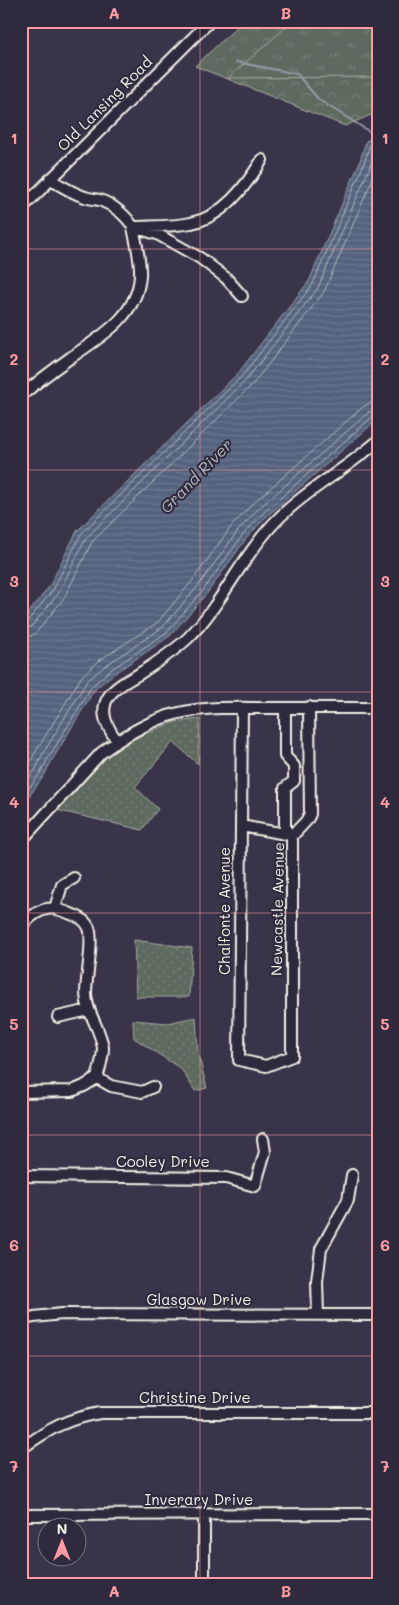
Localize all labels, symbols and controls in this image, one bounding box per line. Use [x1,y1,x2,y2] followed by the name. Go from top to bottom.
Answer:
[108,2,120,23] text: A
[281,2,291,23] text: B
[52,51,156,155] street label: Old Lansing Road
[10,127,18,148] text: 1
[381,127,389,148] text: 1
[10,348,19,369] text: 2
[381,348,390,369] text: 2
[155,434,236,517] water label: Grand River
[9,570,19,591] text: 3
[380,570,390,591] text: 3
[9,791,19,812] text: 4
[380,791,390,812] text: 4
[266,842,288,976] street label: Newcastle Avenue
[214,847,234,975] street label: Chalfonte Avenue
[9,1013,19,1034] text: 5
[380,1013,390,1034] text: 5
[116,1151,210,1171] street label: Cooley Drive
[9,1234,19,1255] text: 6
[380,1234,390,1255] text: 6
[146,1289,252,1309] street label: Glasgow Drive
[139,1387,251,1407] street label: Christine Drive
[10,1455,19,1476] text: 7
[381,1455,390,1476] text: 7
[145,1489,253,1509] street label: Inverary Drive
[38,1518,88,1568] north arrow
[57,1519,67,1538] text: N
[108,1580,120,1601] text: A
[281,1580,291,1601] text: B

